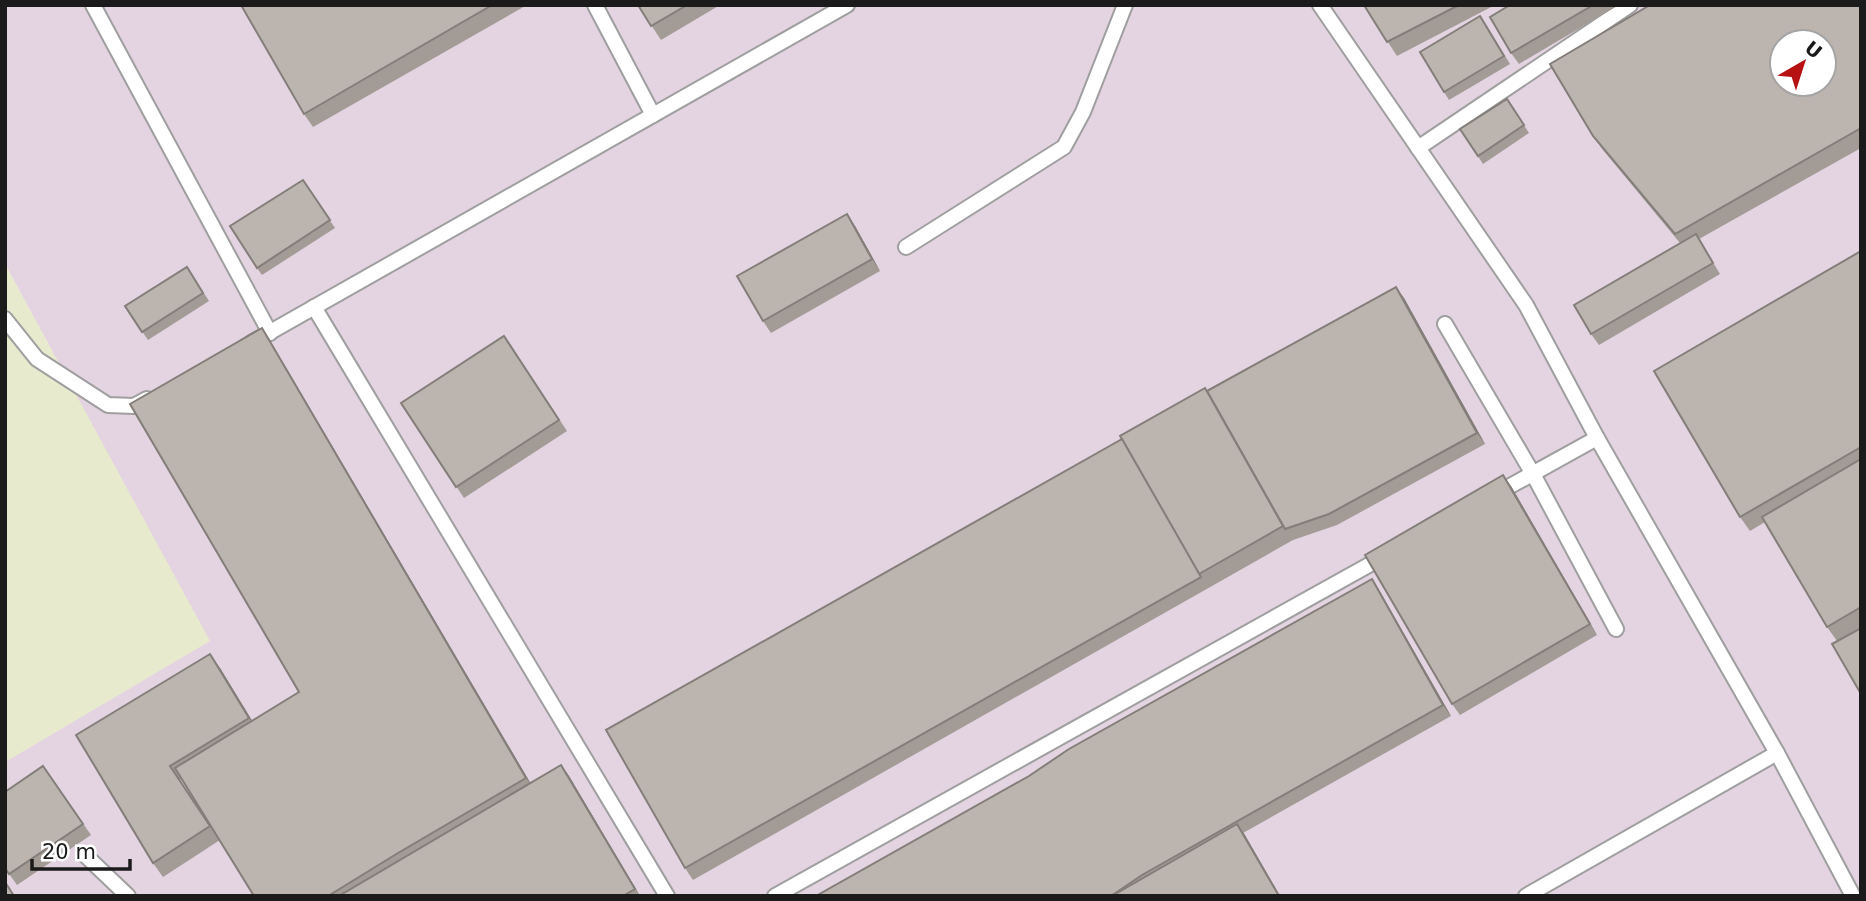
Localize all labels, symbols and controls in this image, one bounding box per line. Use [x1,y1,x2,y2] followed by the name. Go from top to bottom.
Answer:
[1768,28,1838,98] north arrow
[1801,36,1827,63] text: U
[32,828,130,872] scale bar
[42,840,96,864] text: 20 m

